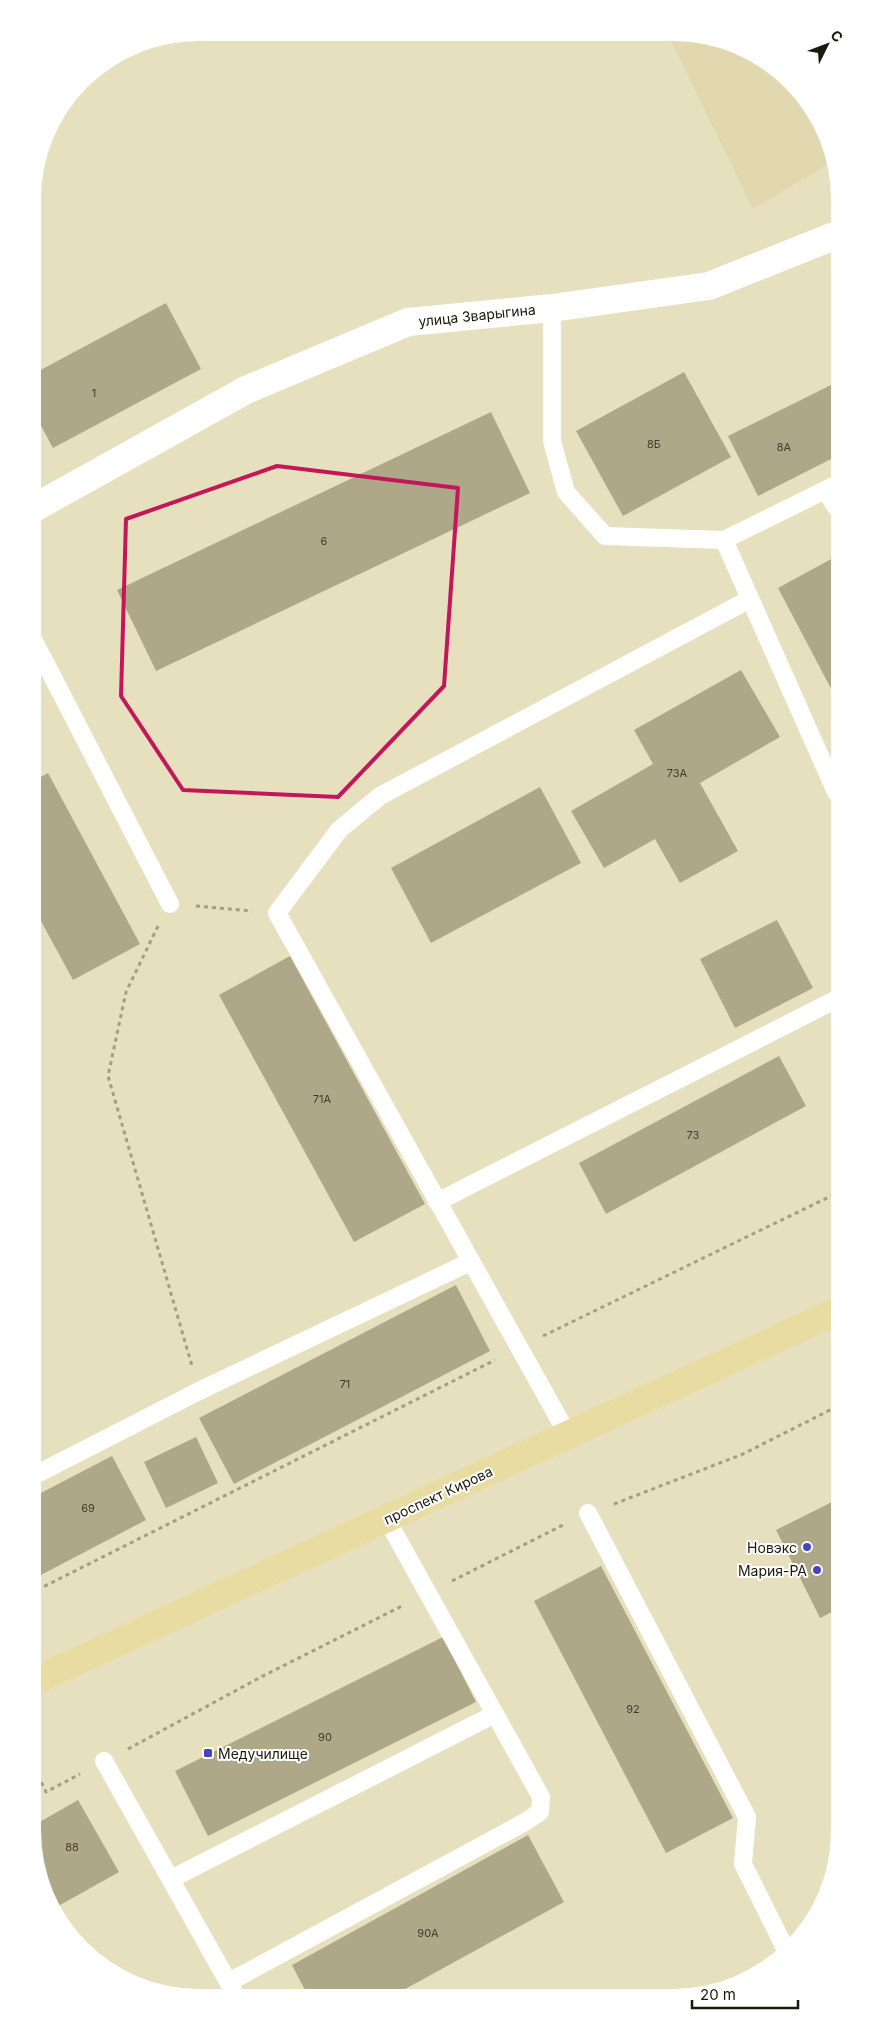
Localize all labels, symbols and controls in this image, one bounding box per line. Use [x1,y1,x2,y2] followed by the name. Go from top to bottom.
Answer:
[802,20,852,70] north arrow
[827,26,847,46] text: С
[418,300,536,330] street label: улица Зварыгина
[92,386,96,400] house number: 1
[647,437,661,451] house number: 8Б
[777,440,792,454] house number: 8А
[321,534,328,548] house number: 6
[667,766,688,780] house number: 73А
[313,1092,332,1106] house number: 71А
[687,1128,700,1142] house number: 73
[340,1377,350,1391] house number: 71
[381,1462,495,1528] street label: проспект Кирова
[81,1501,95,1515] house number: 69
[747,1539,797,1556] place label: Новэкс
[801,1541,813,1553] marker: Новэкс
[738,1562,807,1579] place label: Мария-РА
[811,1564,823,1576] marker: Мария-РА
[626,1702,640,1716] house number: 92
[318,1730,332,1744] house number: 90
[218,1745,308,1762] place label: Медучилище
[202,1747,214,1759] marker: Медучилище
[65,1840,79,1854] house number: 88
[417,1926,439,1940] house number: 90А
[692,1978,798,2010] scale bar
[700,1985,736,2004] text: 20 m

